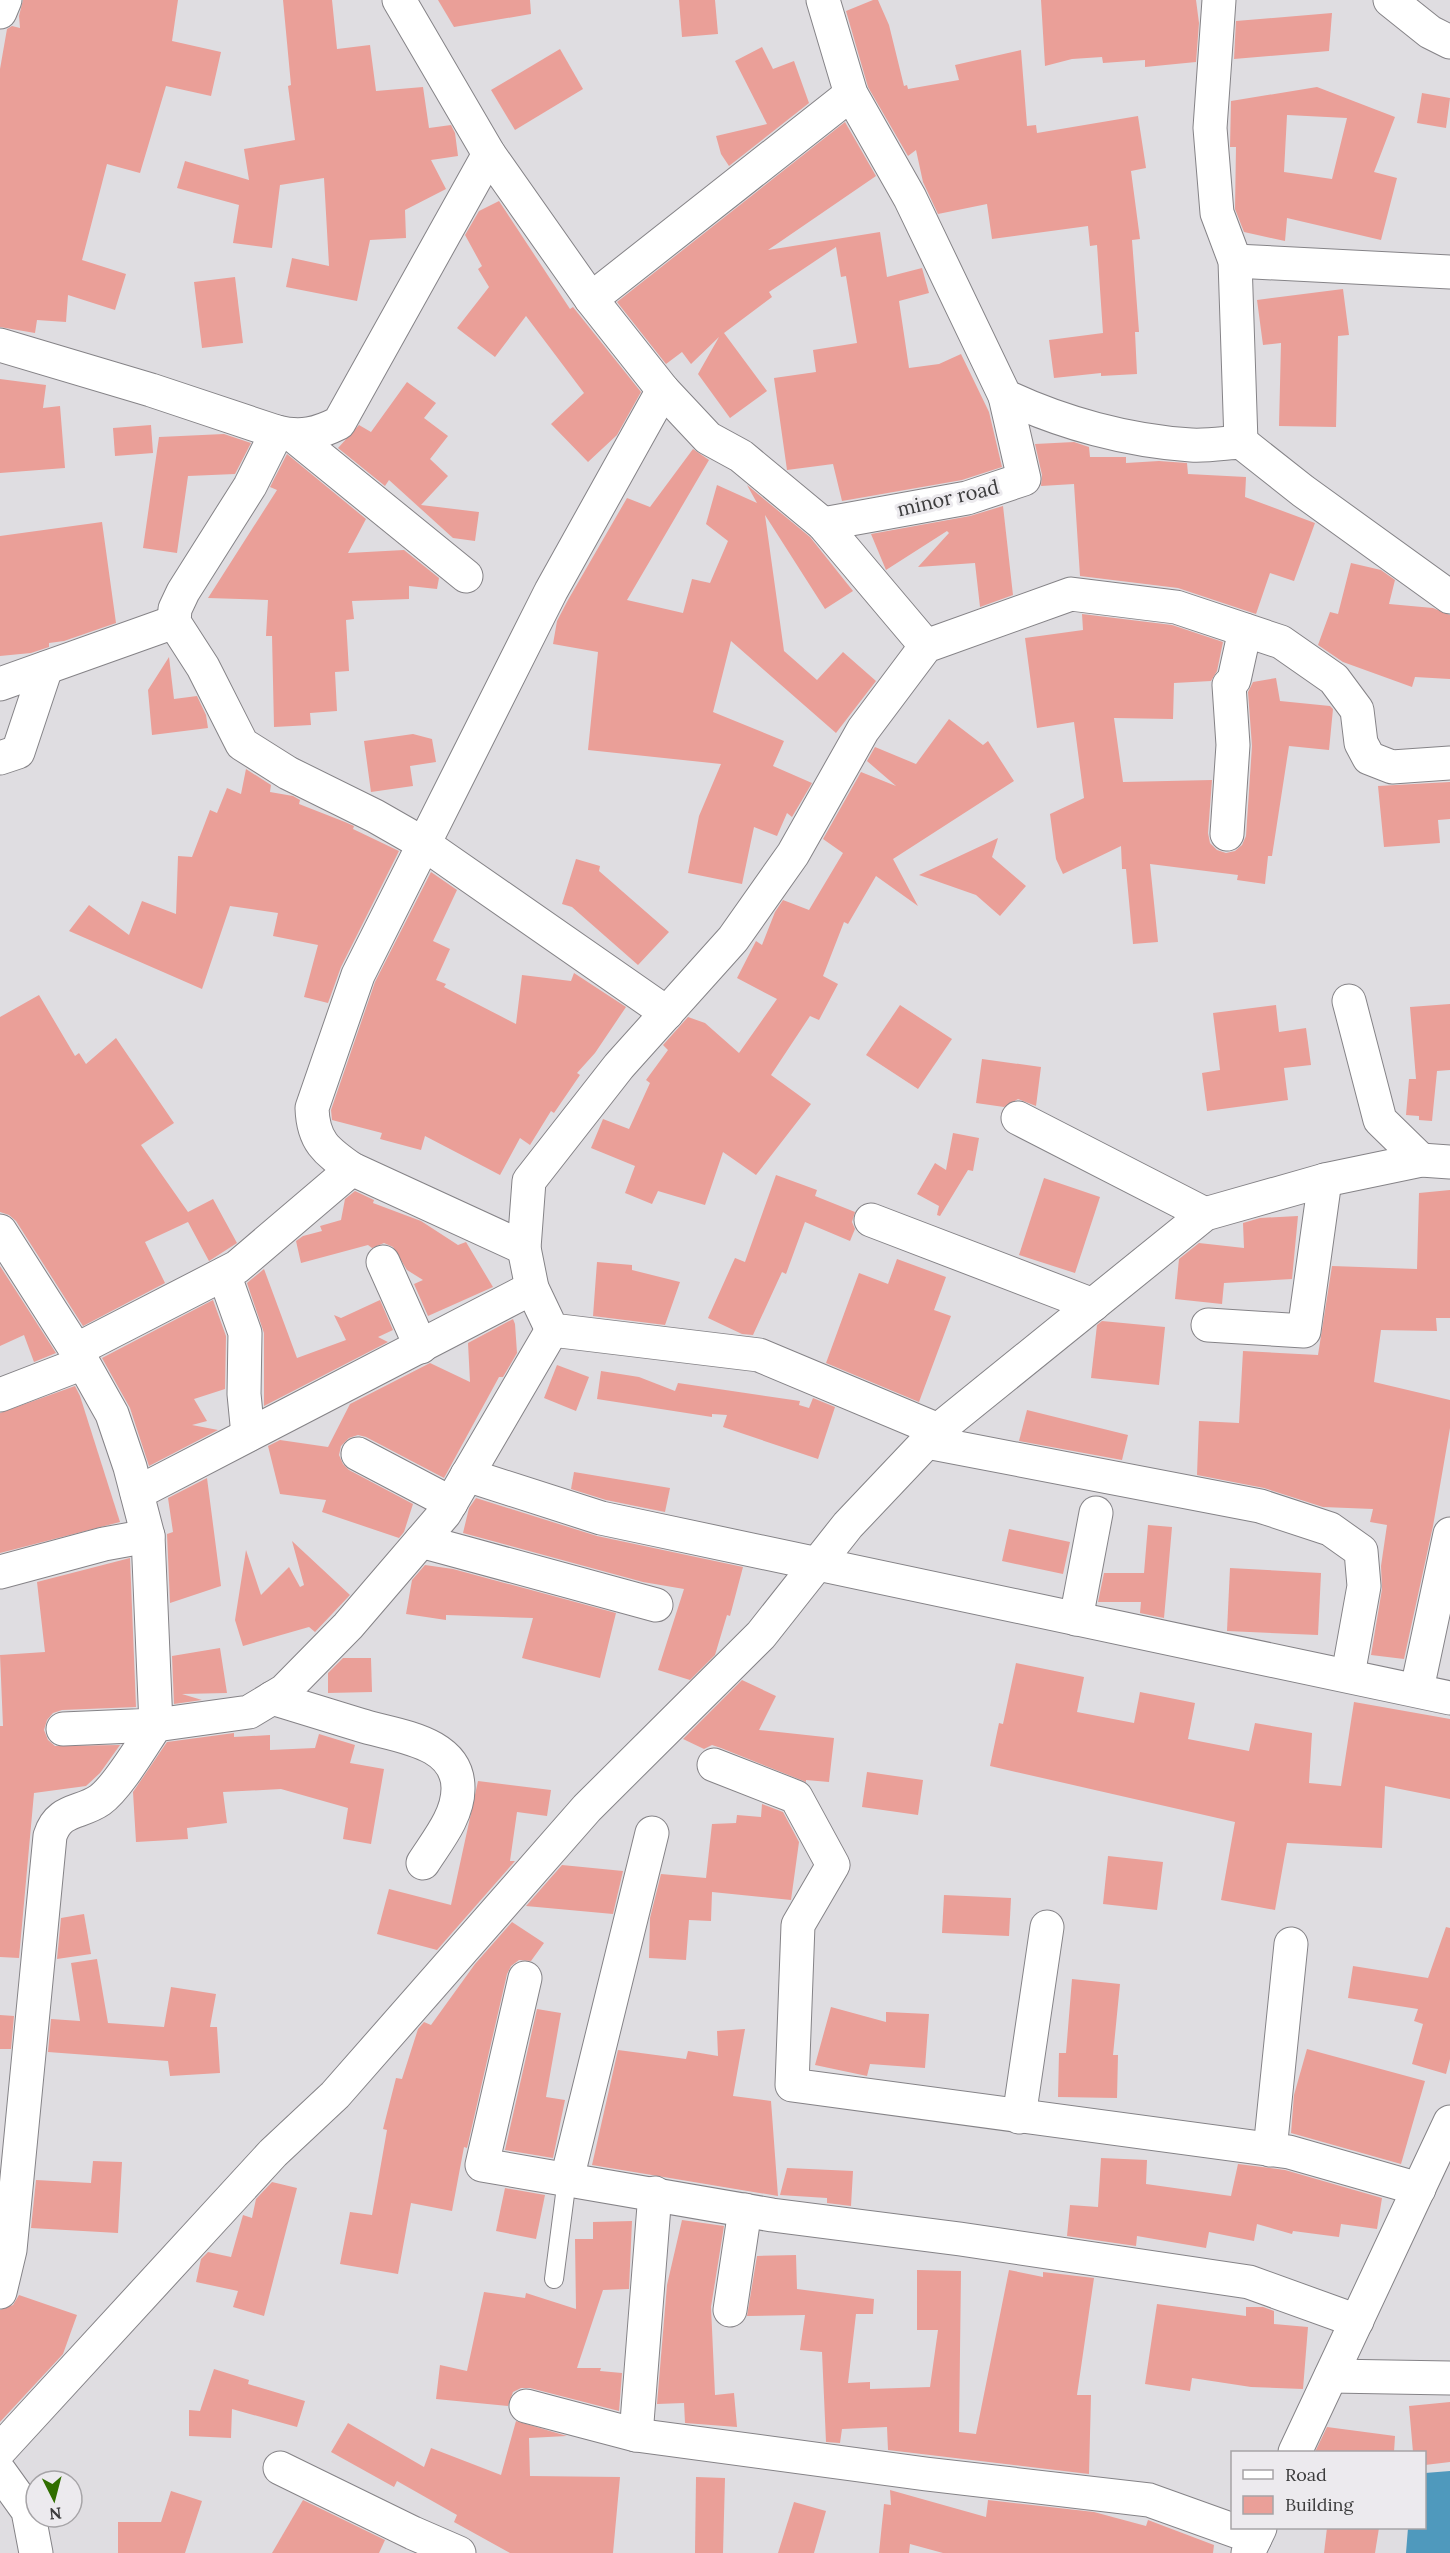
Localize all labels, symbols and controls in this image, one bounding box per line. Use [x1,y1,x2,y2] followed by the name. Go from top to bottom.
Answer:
[895,474,1001,521] street label: minor road
[1231,2451,1426,2529] legend
[1285,2463,1327,2486] text: Road
[24,2469,84,2529] north arrow
[1285,2493,1355,2516] text: Building
[48,2503,63,2525] text: N

